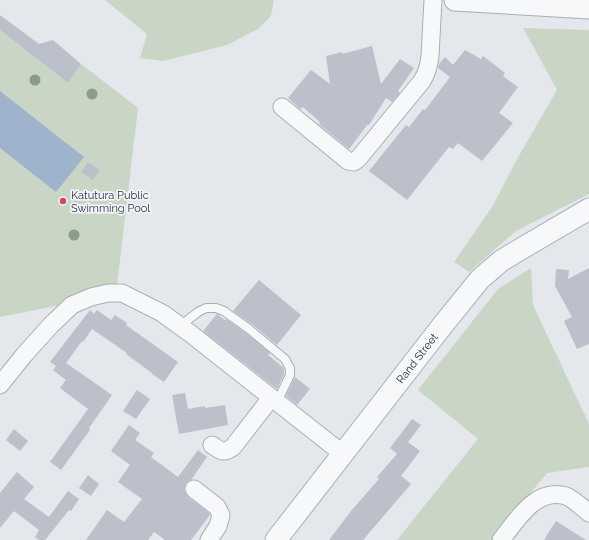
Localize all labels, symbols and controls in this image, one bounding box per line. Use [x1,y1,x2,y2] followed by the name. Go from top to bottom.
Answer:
[71,189,150,215] place label: Katutura Public Swimming Pool
[58,196,68,206] marker: Katutura Public Swimming Pool
[394,330,441,386] street label: Rand Street

